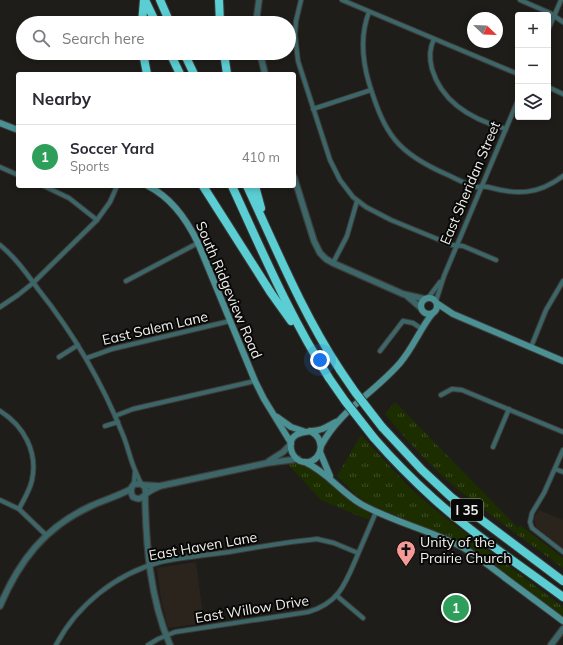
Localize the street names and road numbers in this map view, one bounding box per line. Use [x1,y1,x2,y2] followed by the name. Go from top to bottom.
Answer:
[436,119,504,247] street label: East Sheridan Street
[192,219,266,361] street label: South Ridgeview Road
[100,307,210,349] street label: East Salem Lane
[451,499,483,521] road number: I 35
[147,528,259,564] street label: East Haven Lane
[194,591,310,627] street label: East Willow Drive

